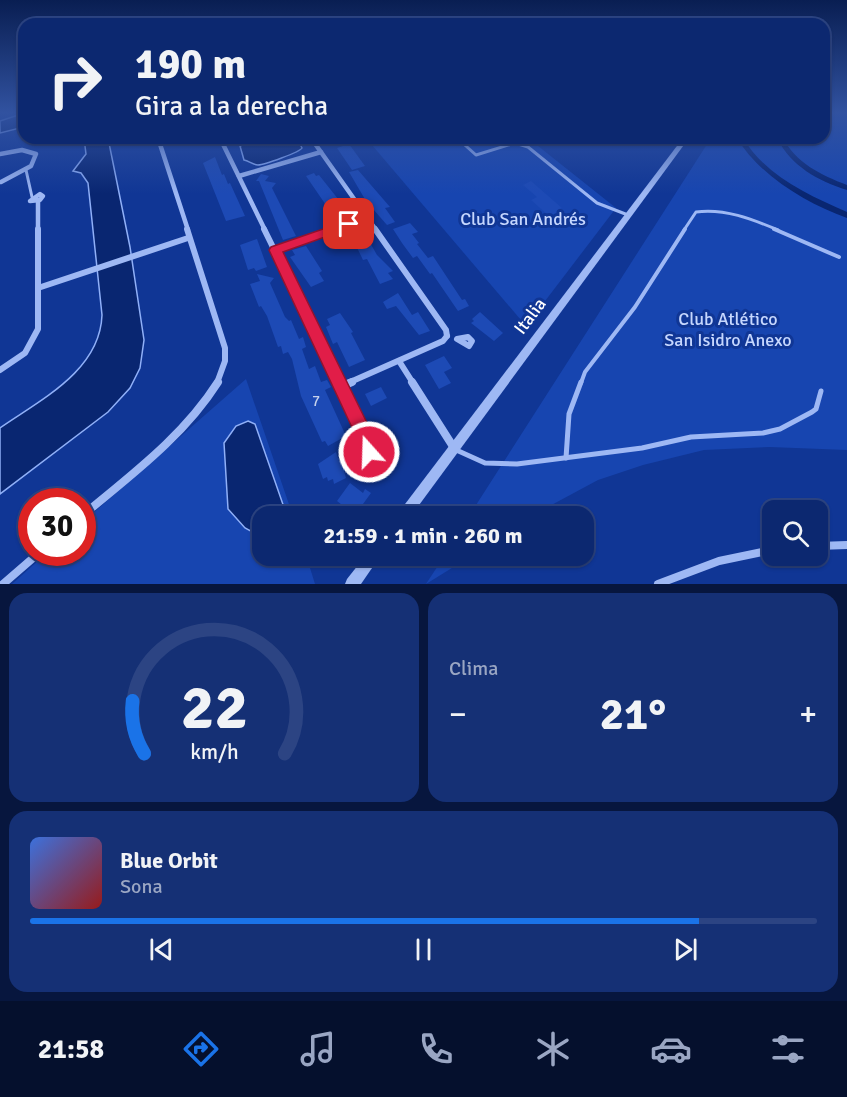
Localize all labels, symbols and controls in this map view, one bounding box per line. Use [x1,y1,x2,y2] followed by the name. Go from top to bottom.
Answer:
[135,39,246,90] text: 190 m
[36,42,114,120] icon: right
[135,90,328,123] text: Gira a la derecha
[323,198,374,249] pin
[332,207,365,240] icon: arrive
[460,208,586,230] park label: Club San Andrés
[509,293,551,339] street label: Italia
[664,308,792,351] park label: Club Atlético San Isidro Anexo
[312,392,320,410] house number: 7
[337,420,401,484] position arrow
[18,488,96,566] speed limit sign: 30
[762,500,828,566] map controls
[762,500,828,566] button: search
[323,522,523,549] text: 21:59 · 1 min · 260 m
[449,656,498,681] text: Clima
[180,669,248,746] text: 22
[600,687,666,742] text: 21°
[449,694,467,735] text: −
[799,694,817,735] text: +
[190,740,238,766] text: km/h
[120,847,218,874] text: Blue Orbit
[120,874,163,899] text: Sona
[145,933,178,966] icon: previous
[407,933,440,966] icon: pause
[669,933,702,966] icon: next
[180,1028,222,1070] icon: directions
[297,1028,339,1070] icon: music
[415,1028,457,1070] icon: phone
[532,1028,574,1070] icon: climate
[650,1028,692,1070] icon: car
[767,1028,809,1070] icon: filters
[38,1033,104,1066] text: 21:58

